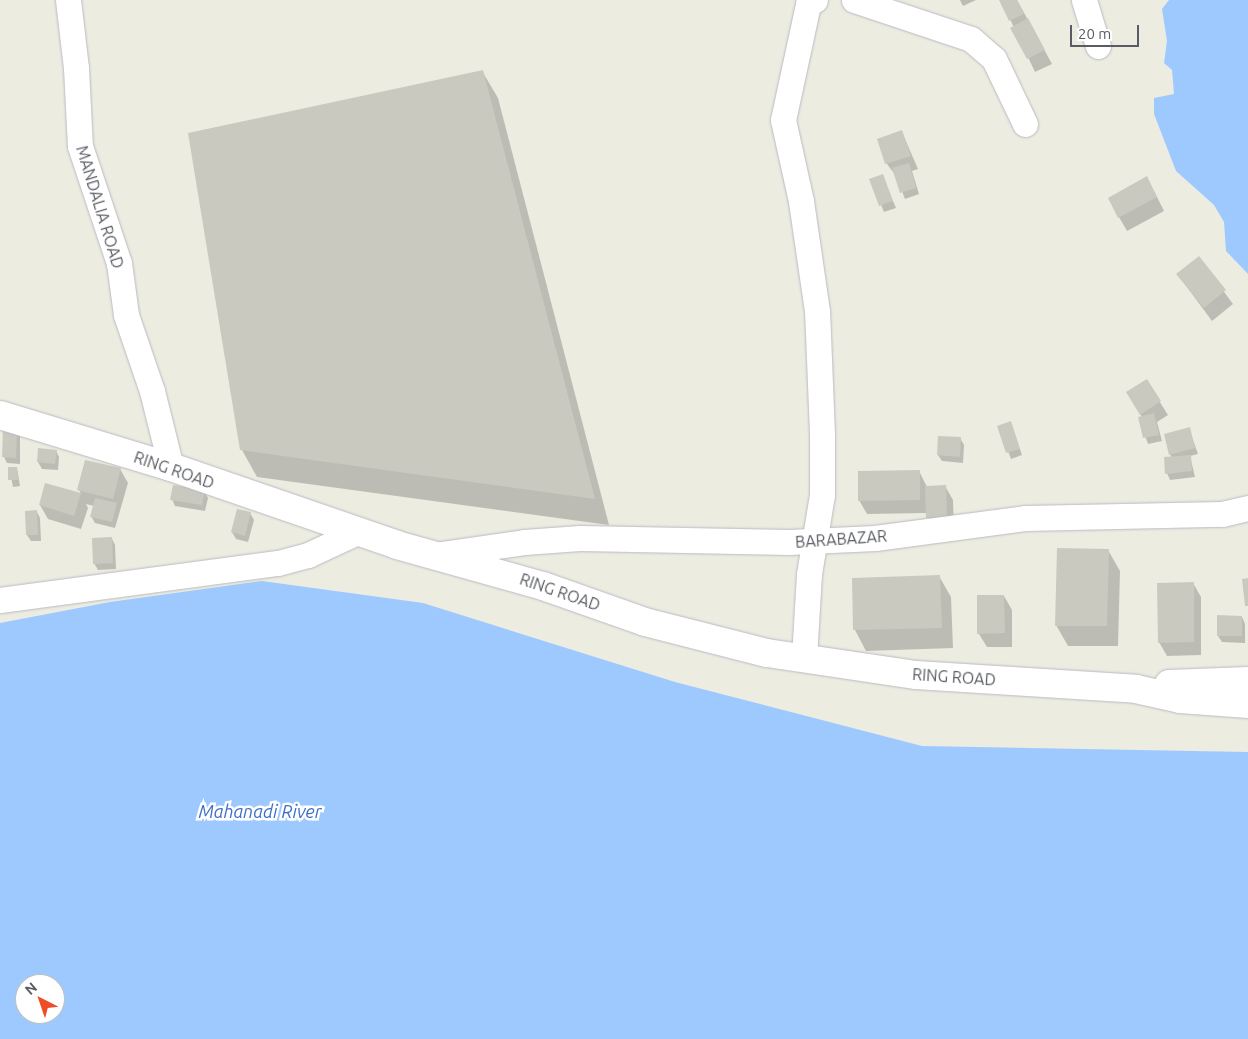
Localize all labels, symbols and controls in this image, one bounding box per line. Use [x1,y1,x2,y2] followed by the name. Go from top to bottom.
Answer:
[1073,15,1142,47] scale bar
[1078,25,1111,42] text: 20 m
[72,143,128,271] street label: MANDALIA ROAD
[131,447,217,493] street label: RING ROAD
[794,526,888,552] street label: BARABAZAR
[517,569,603,615] street label: RING ROAD
[912,665,996,689] street label: RING ROAD
[198,800,322,822] water label: Mahanadi River
[15,974,65,1024] north arrow
[22,979,40,998] text: N

